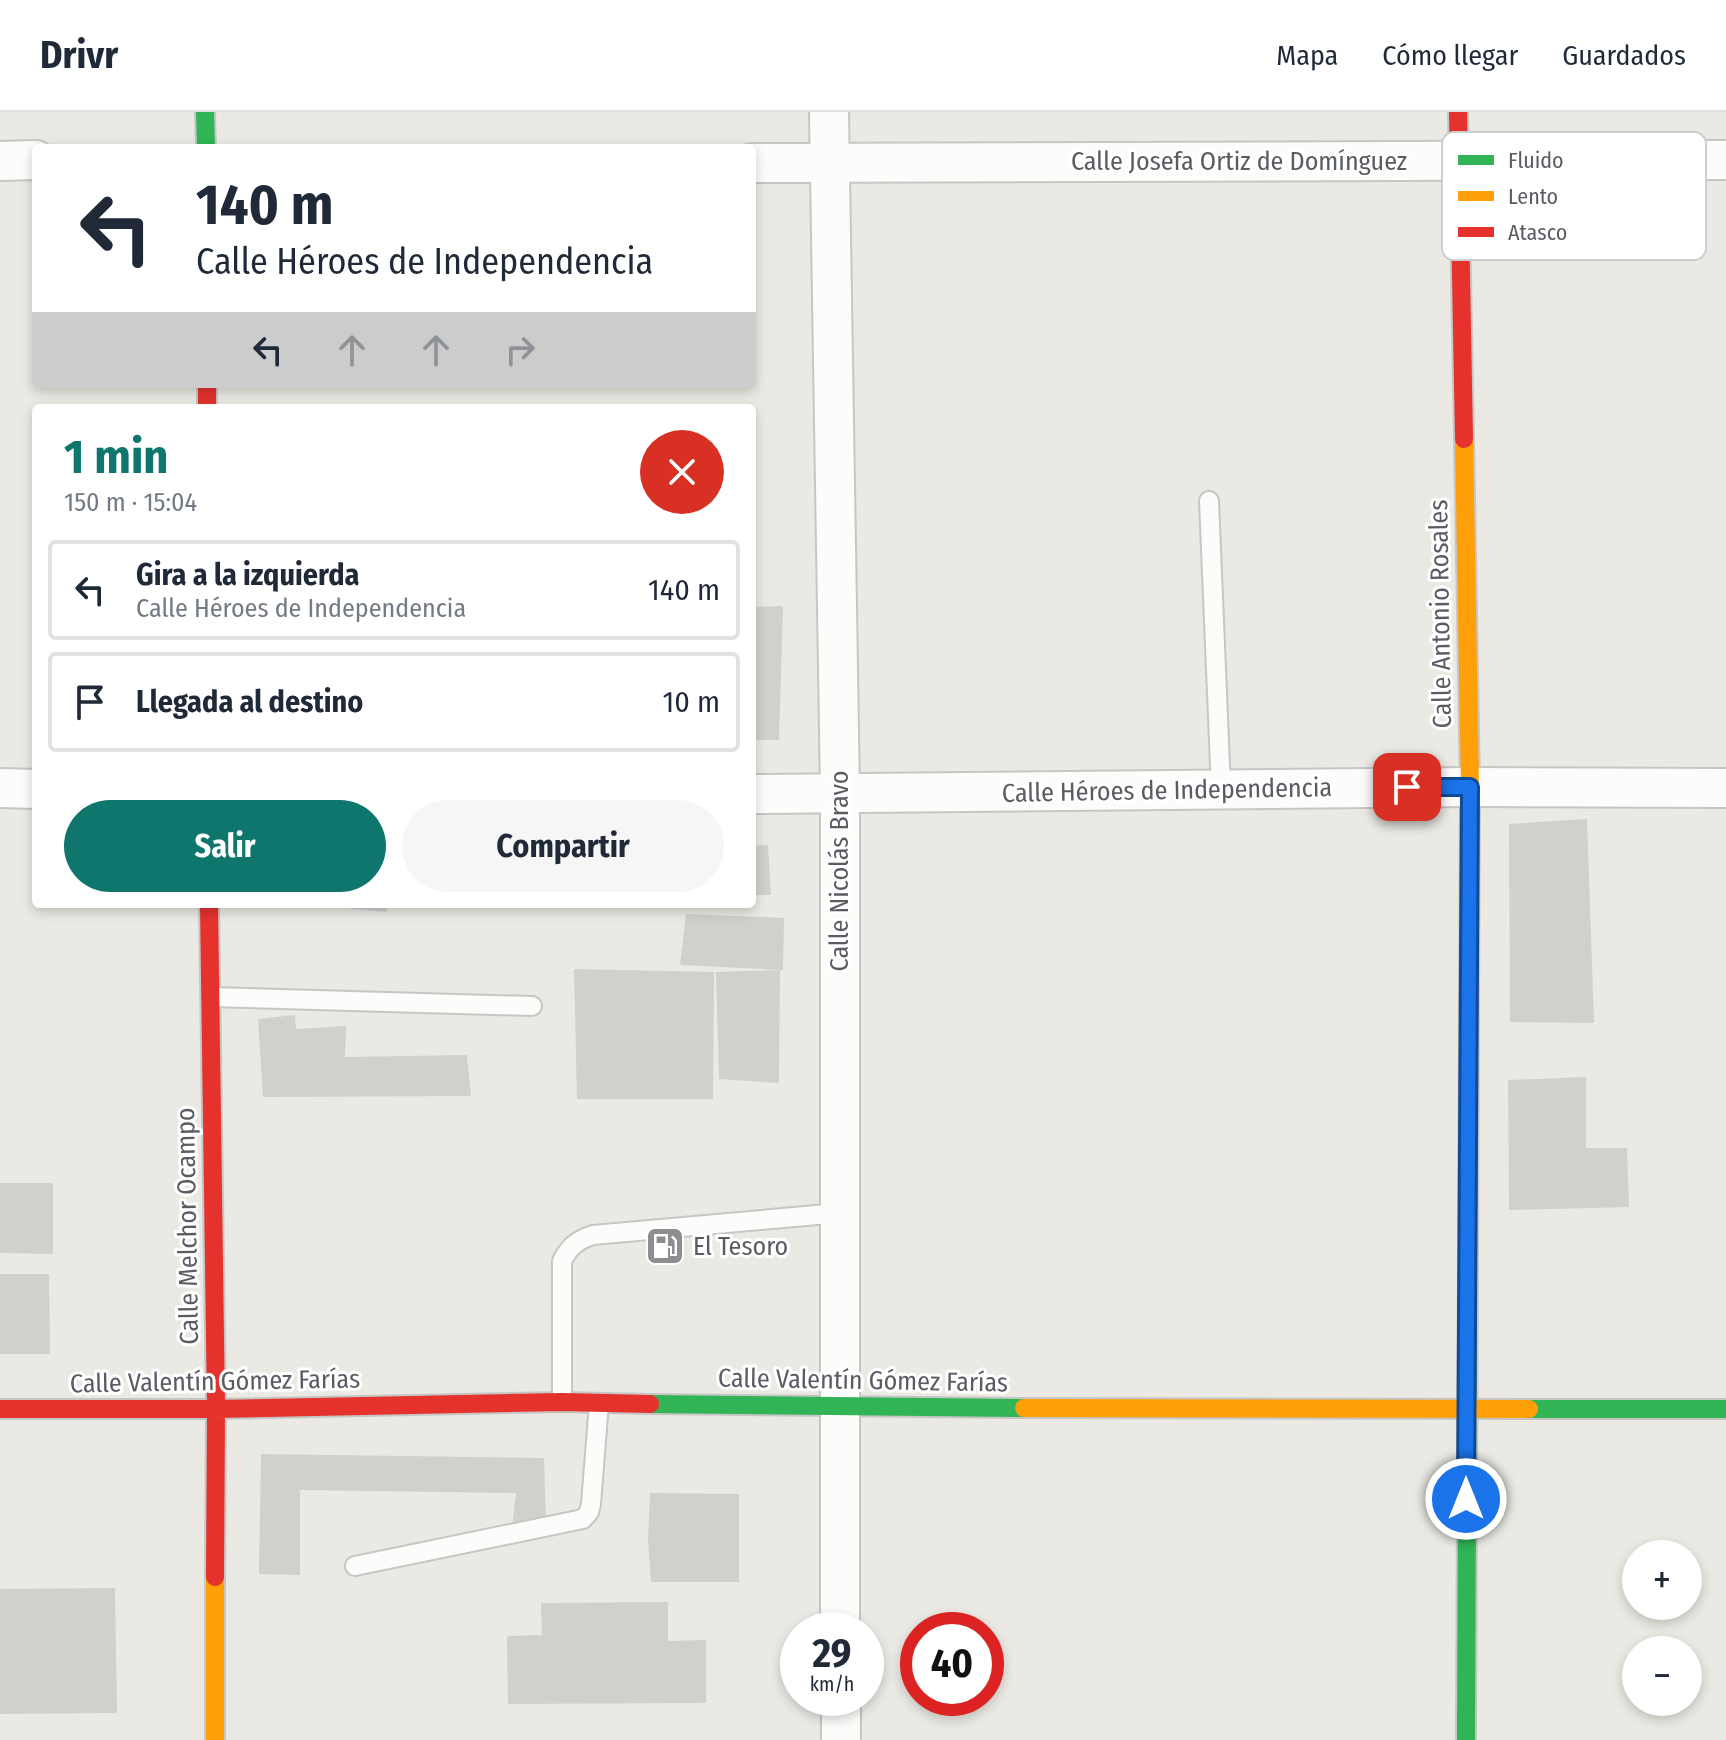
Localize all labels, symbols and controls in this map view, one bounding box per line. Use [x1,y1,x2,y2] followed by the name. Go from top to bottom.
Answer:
[40,32,118,78] text: Drivr
[1276,39,1338,72] text: Mapa
[1382,39,1518,72] text: Cómo llegar
[1562,39,1686,72] text: Guardados
[1442,132,1706,260] legend
[1071,146,1407,177] street label: Calle Josefa Ortiz de Domínguez
[1508,147,1564,174] text: Fluido
[196,172,333,239] text: 140 m
[64,176,168,280] icon: left
[1508,183,1558,210] text: Lento
[1508,219,1567,246] text: Atasco
[196,240,653,284] text: Calle Héroes de Independencia
[246,328,290,372] icon: left
[330,328,374,372] icon: ahead
[414,328,458,372] icon: ahead
[498,328,542,372] icon: right
[64,428,169,486] text: 1 min
[640,430,724,514] button: close
[64,487,197,518] text: 150 m · 15:04
[1423,499,1458,729] street label: Calle Antonio Rosales
[136,557,359,593] text: Gira a la izquierda
[68,568,112,612] icon: left
[648,572,720,608] text: 140 m
[136,593,466,624] text: Calle Héroes de Independencia
[68,680,112,724] icon: arrive
[136,684,363,720] text: Llegada al destino
[663,684,720,720] text: 10 m
[1373,753,1441,821] pin
[1385,765,1429,809] icon: arrive
[824,770,855,972] street label: Calle Nicolás Bravo
[1002,772,1332,809] street label: Calle Héroes de Independencia
[64,800,386,892] button: Salir
[402,800,724,892] button: Compartir
[170,1107,205,1345] street label: Calle Melchor Ocampo
[644,1225,686,1267] fuel station icon: El Tesoro
[693,1231,788,1262] place label: El Tesoro
[718,1362,1008,1399] street label: Calle Valentín Gómez Farías
[70,1363,360,1400] street label: Calle Valentín Gómez Farías
[1424,1457,1508,1541] position arrow
[1622,1540,1702,1716] map controls
[1622,1540,1702,1620] button: +
[900,1612,1004,1716] speed limit sign: 40
[812,1630,851,1678] text: 29
[1622,1636,1702,1716] button: −
[810,1672,854,1696] text: km/h

